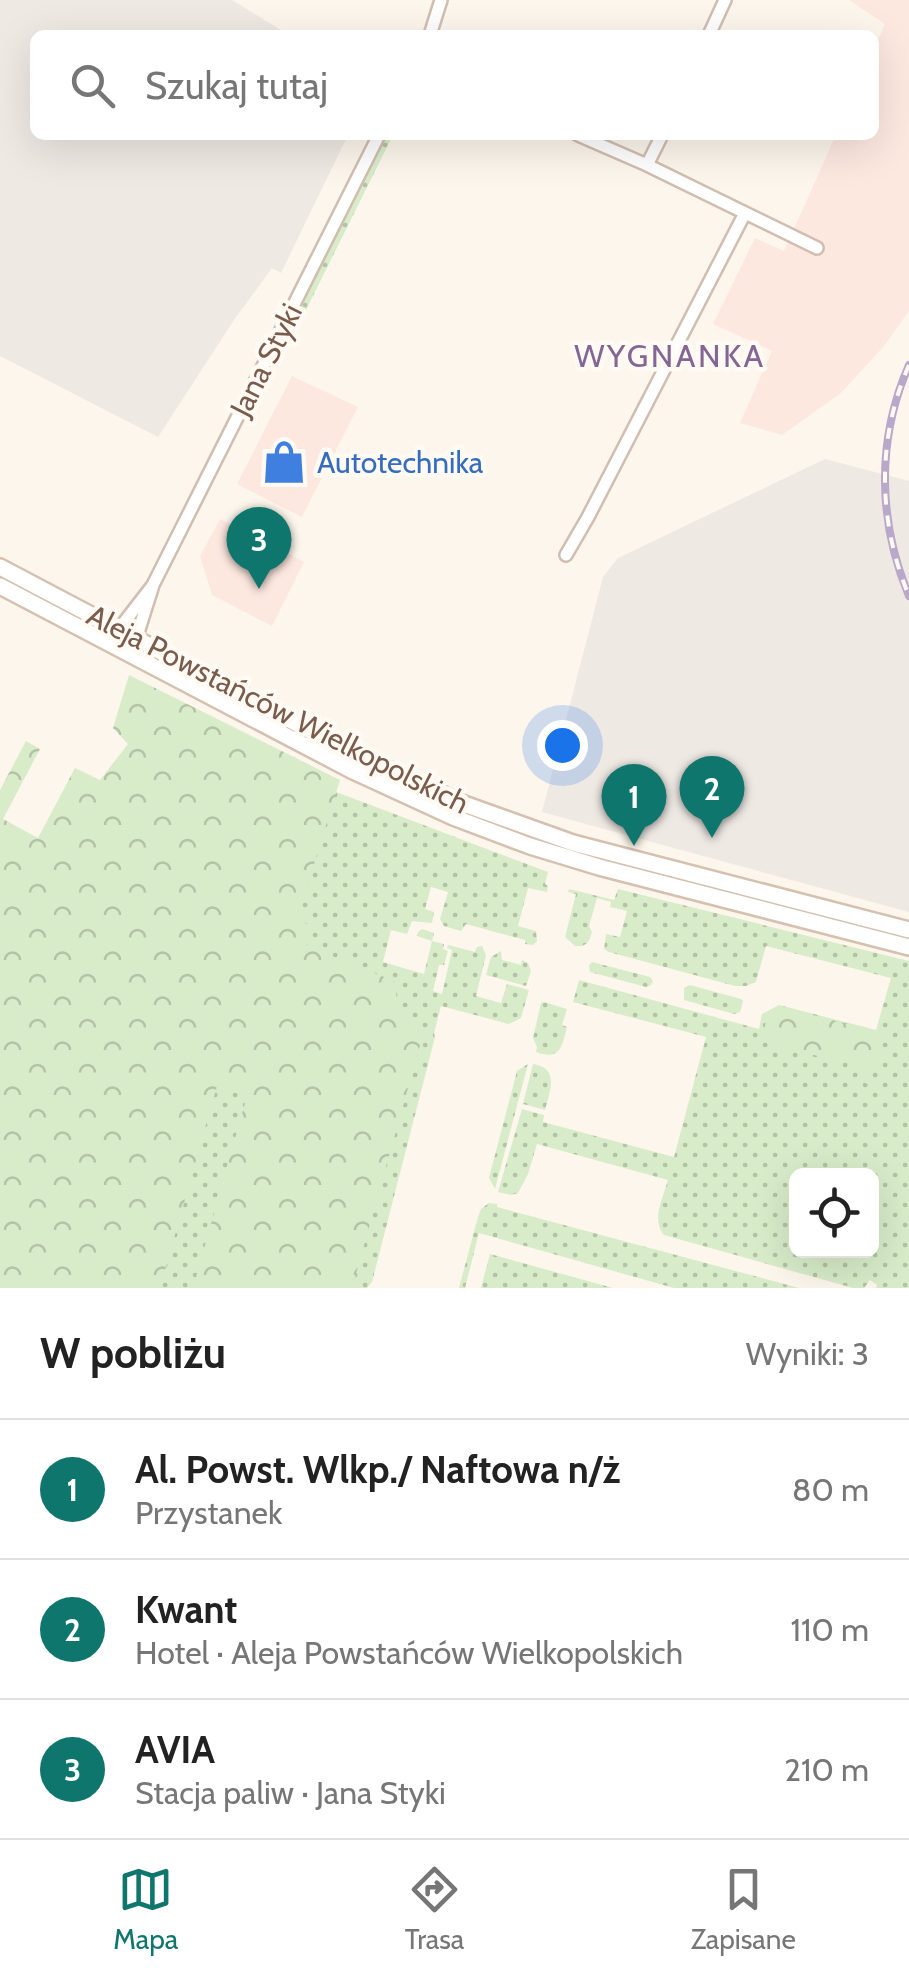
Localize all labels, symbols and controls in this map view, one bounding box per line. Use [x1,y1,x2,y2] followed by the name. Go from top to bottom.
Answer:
[30,30,879,140] search box
[65,58,120,113] icon: search
[145,62,328,109] text: Szukaj tutaj
[221,297,310,424] street label: Jana Styki
[574,336,766,375] district label: WYGNANKA
[260,438,308,486] shop icon: Autotechnika
[317,444,484,481] place label: Autotechnika
[226,506,292,589] pin: 3
[81,596,475,822] street label: Aleja Powstańców Wielkopolskich
[537,720,588,771] your location
[680,756,744,838] pin: 2
[602,764,666,846] pin: 1
[789,1168,879,1258] map controls
[789,1168,879,1258] button: locate
[40,1327,226,1379] text: W pobliżu
[746,1334,869,1373] text: Wyniki: 3
[135,1446,620,1493] text: Al. Powst. Wlkp./ Naftowa n/ż
[67,1470,78,1509] text: 1
[792,1470,869,1509] text: 80 m
[135,1493,282,1532] text: Przystanek
[135,1586,237,1633] text: Kwant
[64,1610,81,1649] text: 2
[791,1610,869,1649] text: 110 m
[135,1633,683,1672] text: Hotel · Aleja Powstańców Wielkopolskich
[135,1726,215,1773] text: AVIA
[64,1750,81,1789] text: 3
[784,1750,869,1789] text: 210 m
[135,1773,446,1812] text: Stacja paliw · Jana Styki
[113,1862,178,1956] tab: Mapa
[405,1862,464,1956] tab: Trasa
[691,1862,796,1956] tab: Zapisane

